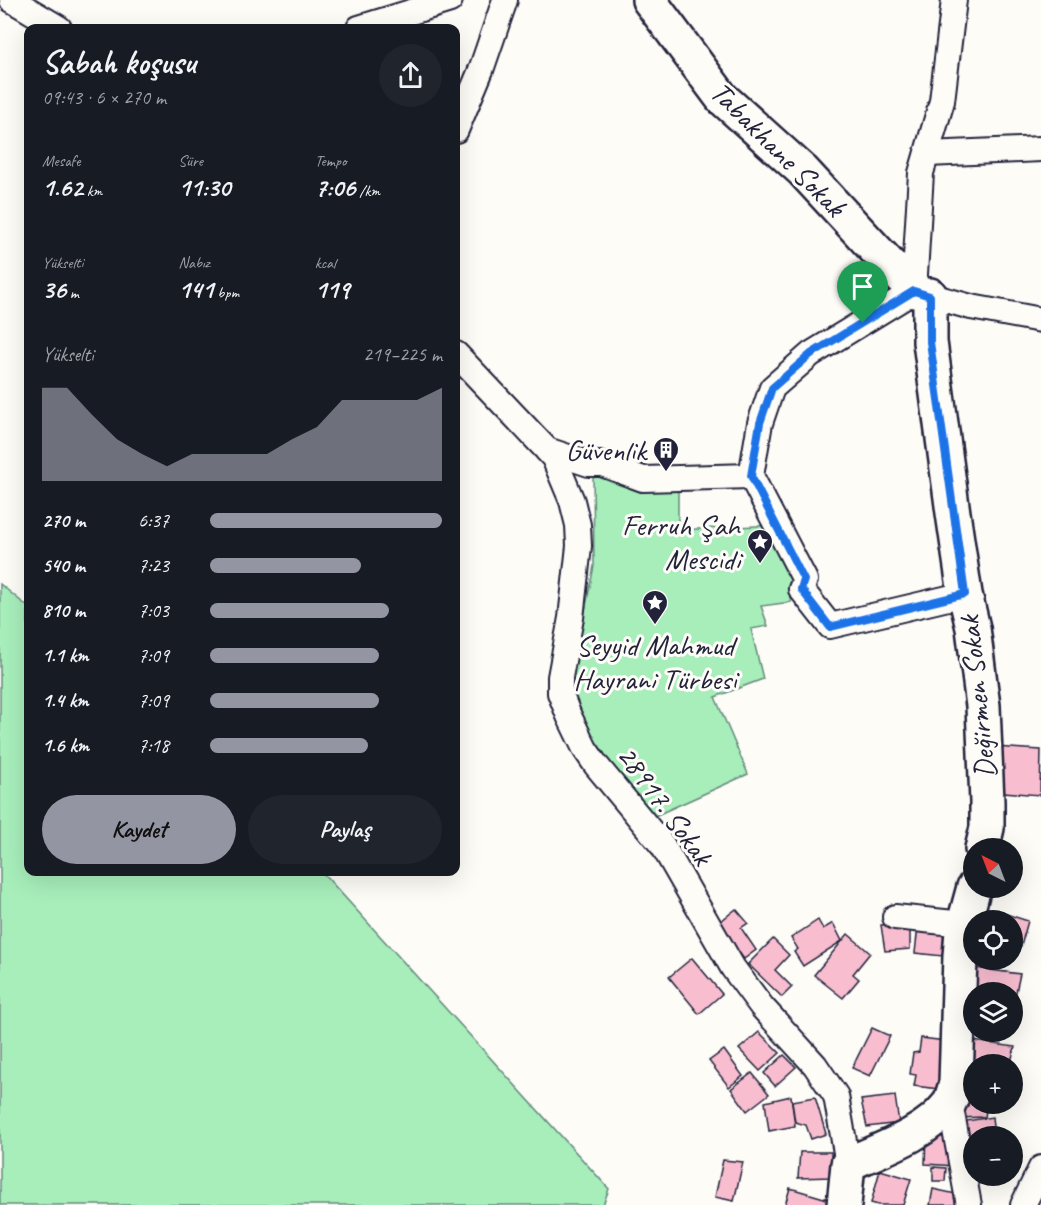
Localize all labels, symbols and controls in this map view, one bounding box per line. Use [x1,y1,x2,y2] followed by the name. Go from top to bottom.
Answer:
[42,41,196,83] text: Sabah koşusu
[379,44,442,107] button: share
[702,73,855,226] street label: Tabakhane Sokak
[42,85,166,110] text: 09:43 · 6 × 270 m
[42,151,80,171] text: Mesafe
[178,151,203,171] text: Süre
[315,151,346,171] text: Tempo
[42,171,83,204] text: 1.62
[178,171,230,204] text: 11:30
[315,171,355,204] text: 7:06
[83,181,102,201] text: km
[355,181,380,201] text: /km
[42,253,83,273] text: Yükselti
[178,253,210,273] text: Nabız
[315,253,336,273] text: kcal
[837,261,888,323] pin
[846,270,879,303] icon: arrive
[42,273,66,306] text: 36
[178,273,213,306] text: 141
[315,273,349,306] text: 119
[66,283,79,303] text: m
[213,283,239,303] text: bpm
[42,342,94,367] text: Yükselti
[363,342,442,367] text: 219–225 m
[565,431,648,469] place label: Güvenlik
[651,435,681,473] building icon: Güvenlik
[622,506,743,578] place label: Ferruh Şah Mescidi
[42,508,85,533] text: 270 m
[138,508,169,533] text: 6:37
[745,527,775,565] place icon: Ferruh Şah Mescidi
[42,553,85,578] text: 540 m
[138,553,169,578] text: 7:23
[640,588,670,626] place icon: Seyyid Mahmud Hayrani Türbesi
[42,598,85,623] text: 810 m
[138,598,169,623] text: 7:03
[949,612,1004,780] street label: Değirmen Sokak
[573,626,740,698] place label: Seyyid Mahmud Hayrani Türbesi
[42,643,89,668] text: 1.1 km
[138,643,169,668] text: 7:09
[42,688,89,713] text: 1.4 km
[138,688,169,713] text: 7:09
[42,733,89,758] text: 1.6 km
[138,733,169,758] text: 7:18
[609,737,723,874] street label: 28917. Sokak
[42,795,236,864] button: Kaydet
[248,795,442,864] button: Paylaş
[963,838,1023,898] north arrow
[963,838,1023,1186] map controls
[963,910,1023,970] button: locate
[963,982,1023,1042] button: layers
[963,1054,1023,1114] button: +
[963,1126,1023,1186] button: −

